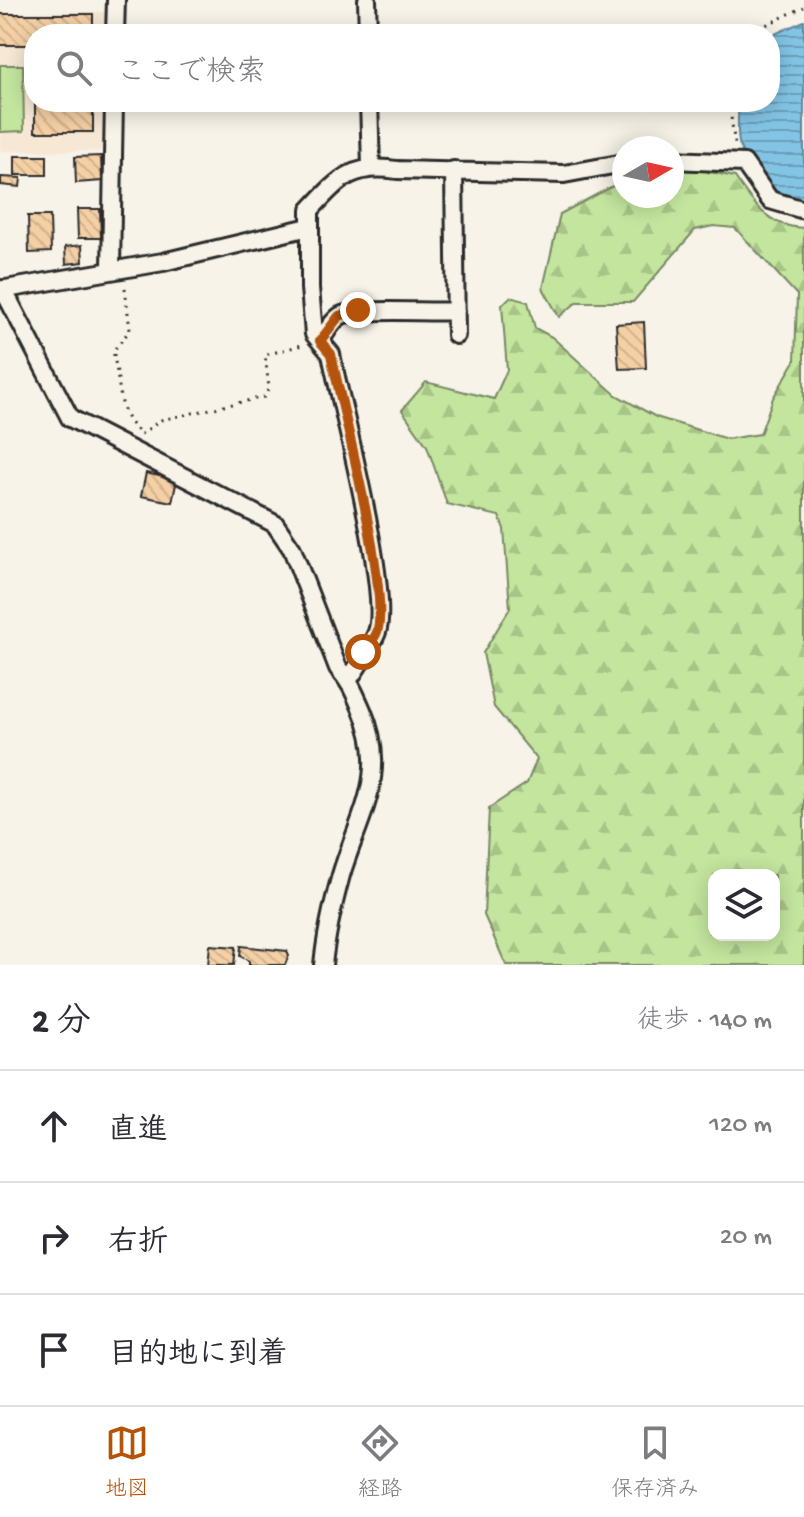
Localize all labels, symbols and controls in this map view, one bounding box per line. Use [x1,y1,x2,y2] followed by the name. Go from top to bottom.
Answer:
[24,24,780,112] search box
[52,46,96,90] icon: search
[116,57,266,92] text: ここで検索
[612,136,684,208] north arrow
[340,292,376,328] route end
[345,634,381,670] route start
[708,869,780,941] map controls
[708,869,780,941] button: layers
[32,1004,91,1044] text: 2 分
[637,1007,772,1038] text: 徒歩 · 140 m
[32,1104,76,1148] icon: ahead
[709,1111,772,1142] text: 120 m
[108,1115,168,1150] text: 直進
[32,1216,76,1260] icon: right
[720,1223,772,1254] text: 20 m
[108,1227,168,1262] text: 右折
[32,1328,76,1372] icon: arrive
[108,1339,288,1374] text: 目的地に到着
[105,1421,149,1504] tab: 地図
[358,1421,402,1504] tab: 経路
[611,1421,699,1504] tab: 保存済み

